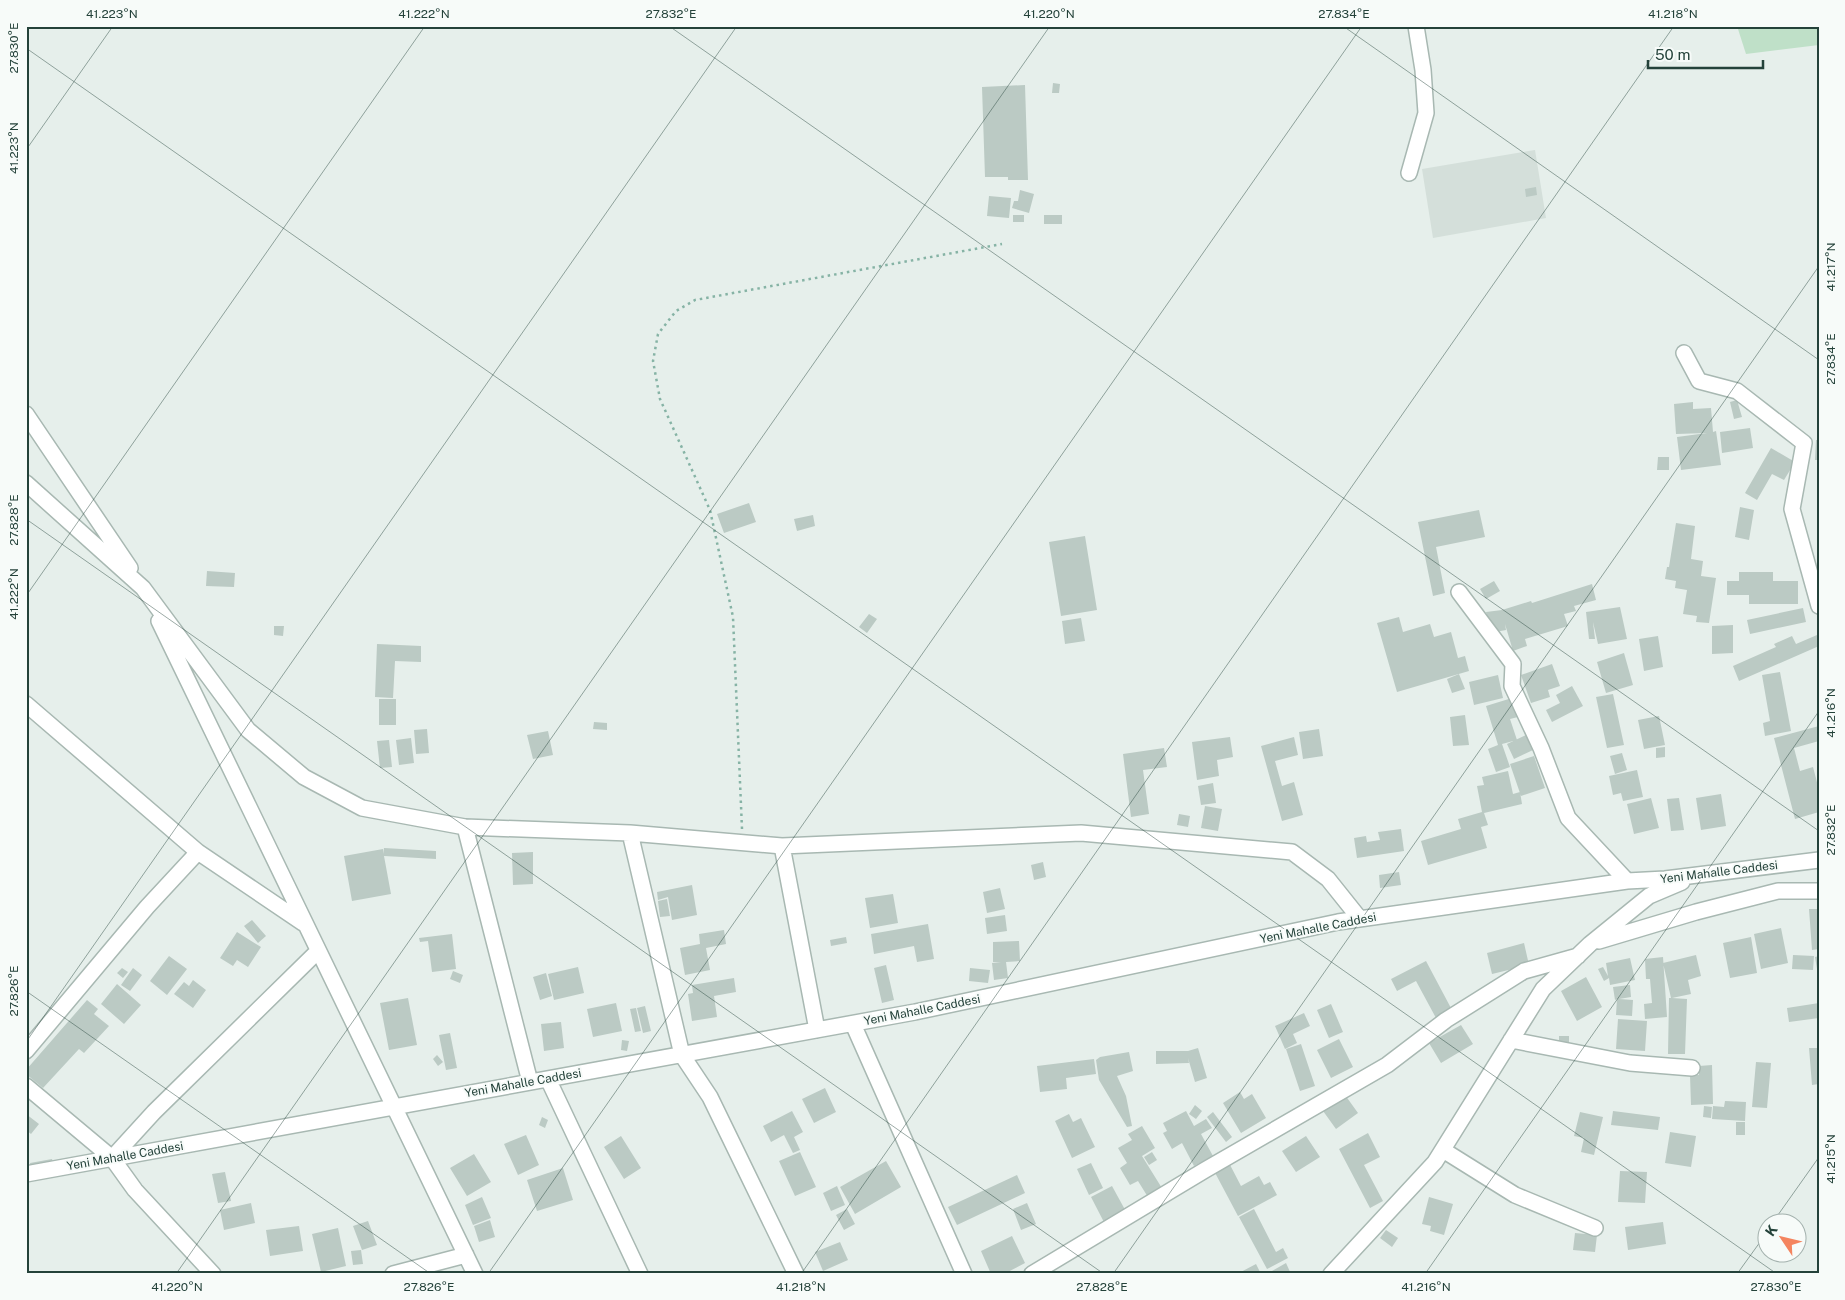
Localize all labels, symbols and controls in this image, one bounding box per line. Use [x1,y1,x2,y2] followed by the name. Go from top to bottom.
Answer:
[86,7,138,21] text: 41.223°N
[398,7,450,21] text: 41.222°N
[645,7,697,21] text: 27.832°E
[1023,7,1075,21] text: 41.220°N
[1318,7,1370,21] text: 27.834°E
[1648,7,1698,21] text: 41.218°N
[7,22,21,74] text: 27.830°E
[1648,38,1762,70] scale bar
[1655,46,1690,63] text: 50 m
[7,122,21,174] text: 41.223°N
[1824,242,1838,292] text: 41.217°N
[1824,333,1838,385] text: 27.834°E
[7,494,21,546] text: 27.828°E
[7,568,21,620] text: 41.222°N
[1824,688,1838,738] text: 41.216°N
[1824,804,1838,856] text: 27.832°E
[1659,858,1779,886] street label: Yeni Mahalle Caddesi
[1259,910,1377,946] street label: Yeni Mahalle Caddesi
[7,965,21,1017] text: 27.826°E
[863,992,981,1028] street label: Yeni Mahalle Caddesi
[464,1066,582,1100] street label: Yeni Mahalle Caddesi
[1824,1134,1838,1184] text: 41.215°N
[66,1139,184,1173] street label: Yeni Mahalle Caddesi
[1758,1212,1808,1262] north arrow
[1762,1222,1781,1239] text: K
[151,1280,203,1294] text: 41.220°N
[403,1280,455,1294] text: 27.826°E
[776,1280,826,1294] text: 41.218°N
[1076,1280,1128,1294] text: 27.828°E
[1401,1280,1451,1294] text: 41.216°N
[1750,1280,1802,1294] text: 27.830°E

